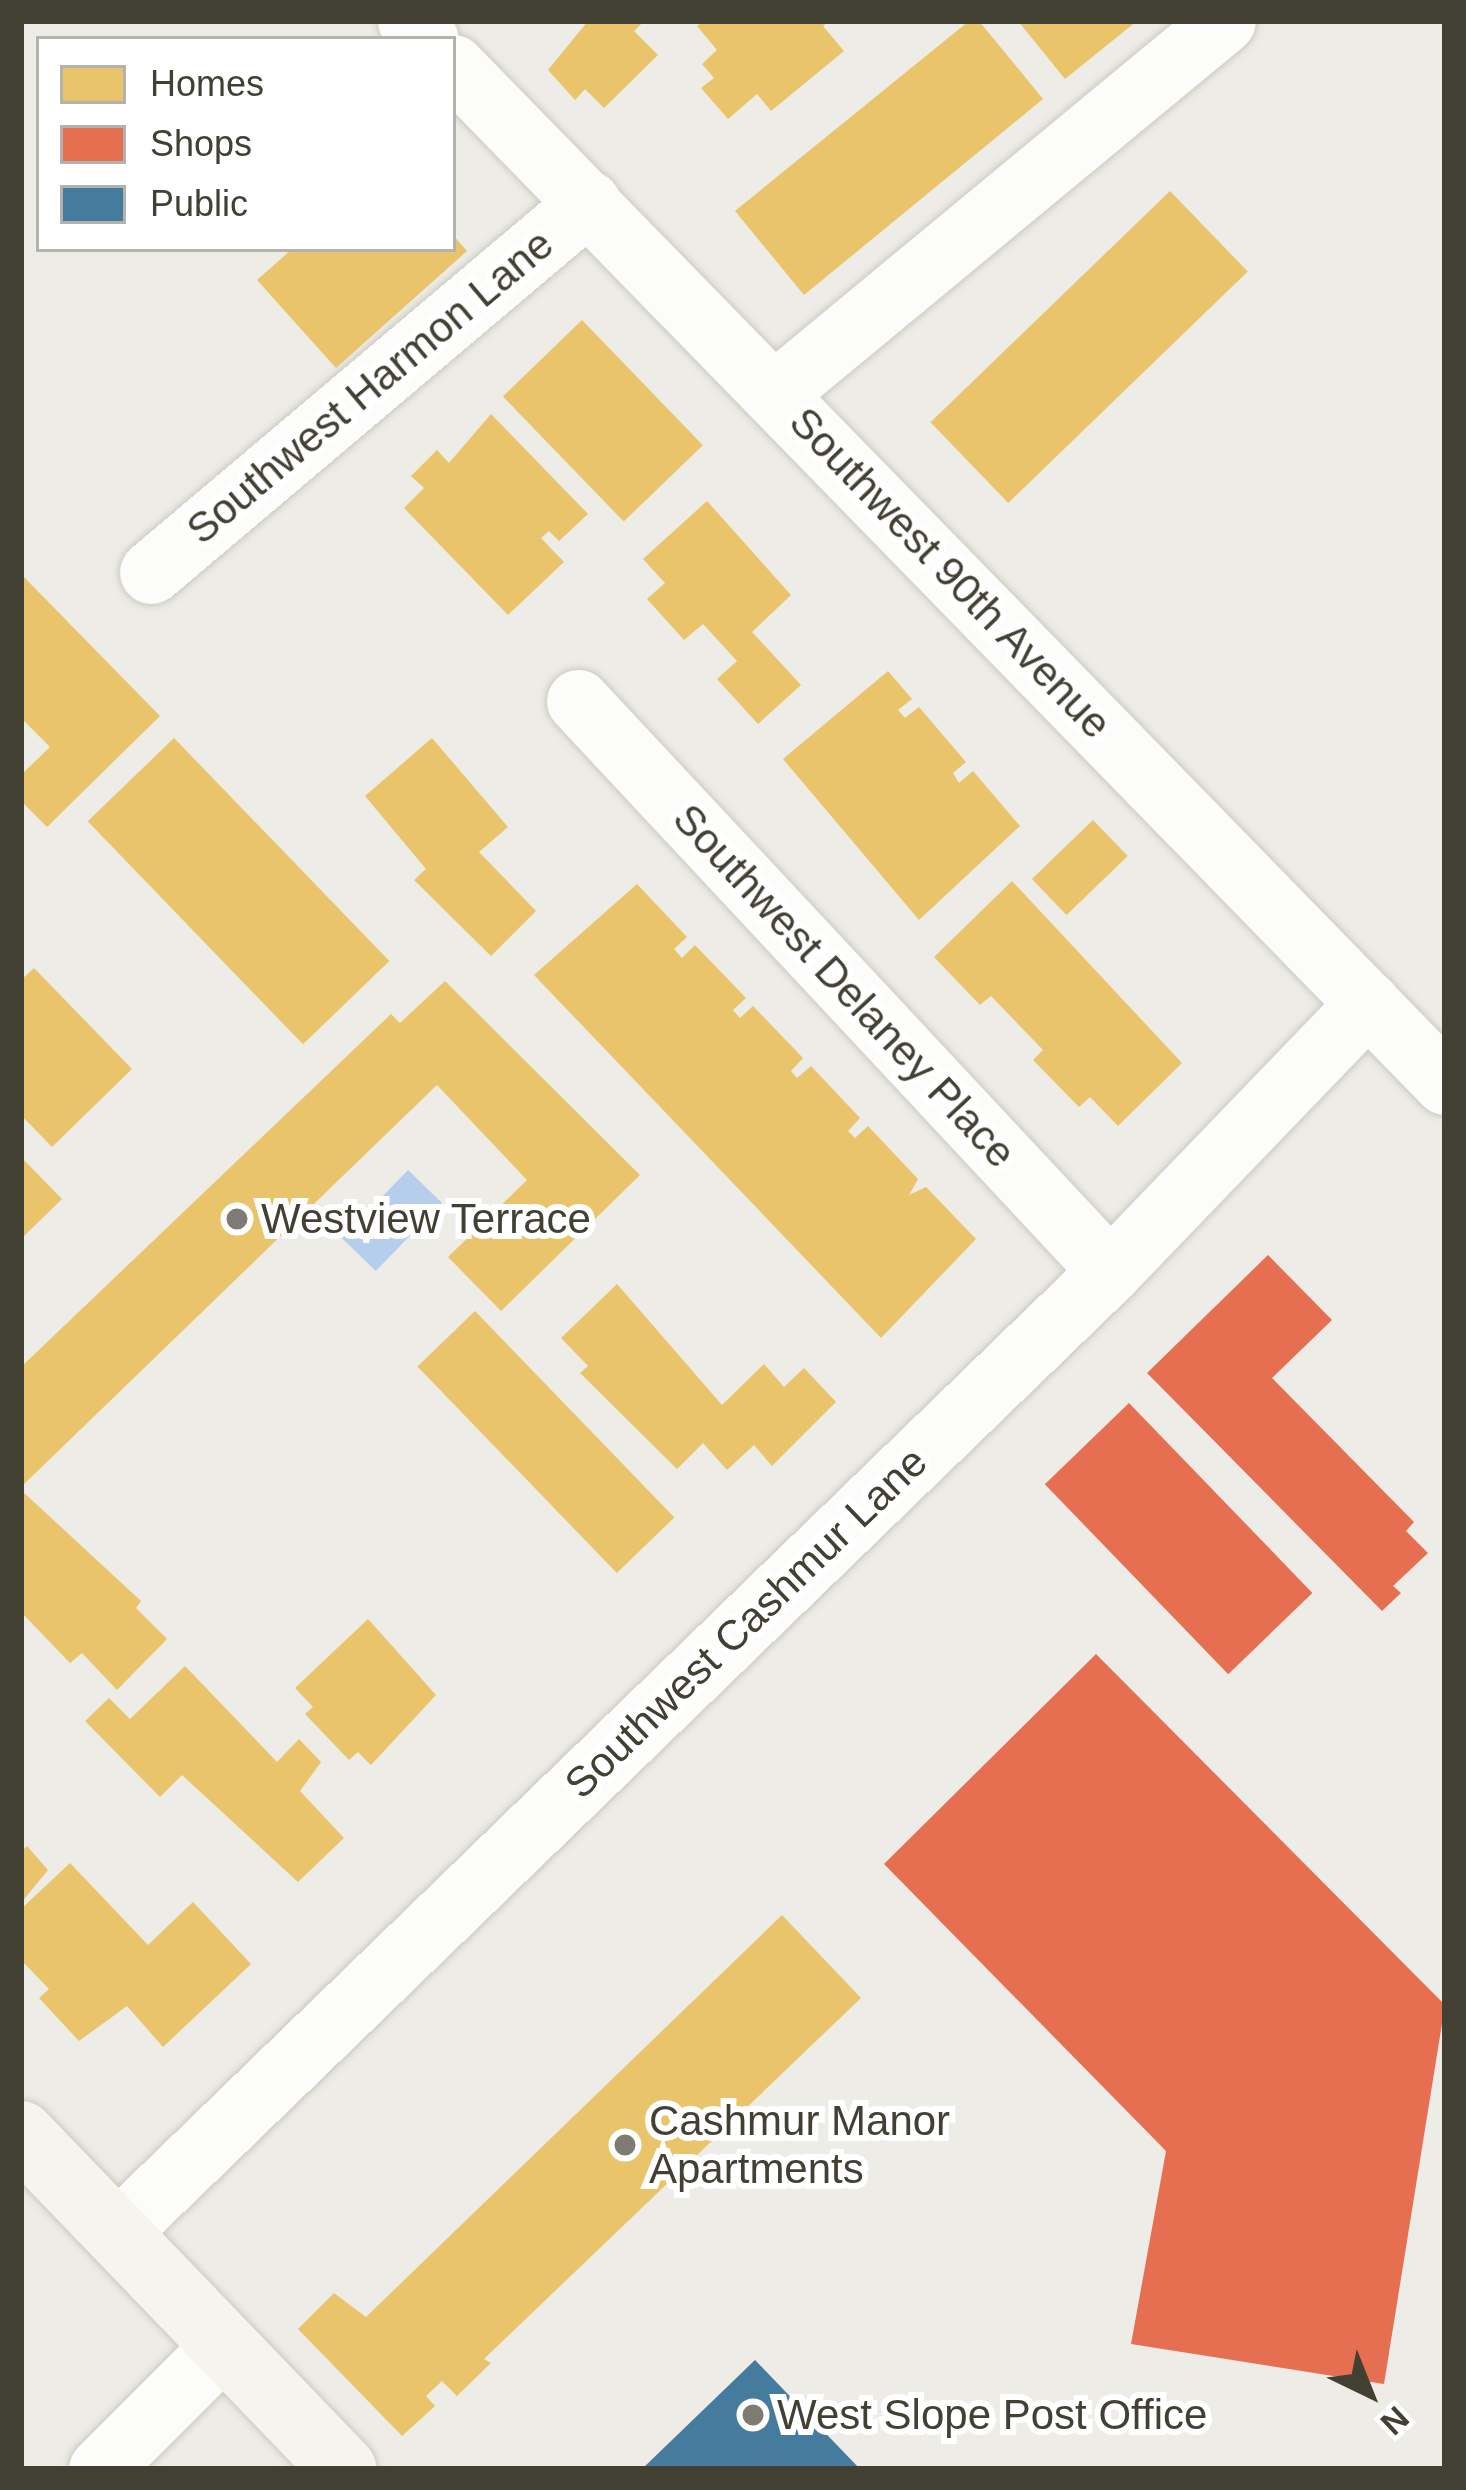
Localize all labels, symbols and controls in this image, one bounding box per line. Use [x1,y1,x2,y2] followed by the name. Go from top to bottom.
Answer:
[36,36,456,252] legend
[150,63,264,104] text: Homes
[150,123,252,164] text: Shops
[150,183,248,224] text: Public
[177,219,563,555] street label: Southwest Harmon Lane
[778,396,1122,750] street label: Southwest 90th Avenue
[662,794,1026,1178] street label: Southwest Delaney Place
[261,1194,592,1244] place label: Westview Terrace
[224,1206,250,1232] marker: Westview Terrace
[555,1437,937,1809] street label: Southwest Cashmur Lane
[649,2096,950,2194] place label: Cashmur Manor Apartments
[612,2132,638,2158] marker: Cashmur Manor Apartments
[1310,2334,1430,2454] north arrow
[777,2390,1207,2440] place label: West Slope Post Office
[1374,2399,1416,2442] text: N
[740,2402,766,2428] marker: West Slope Post Office

